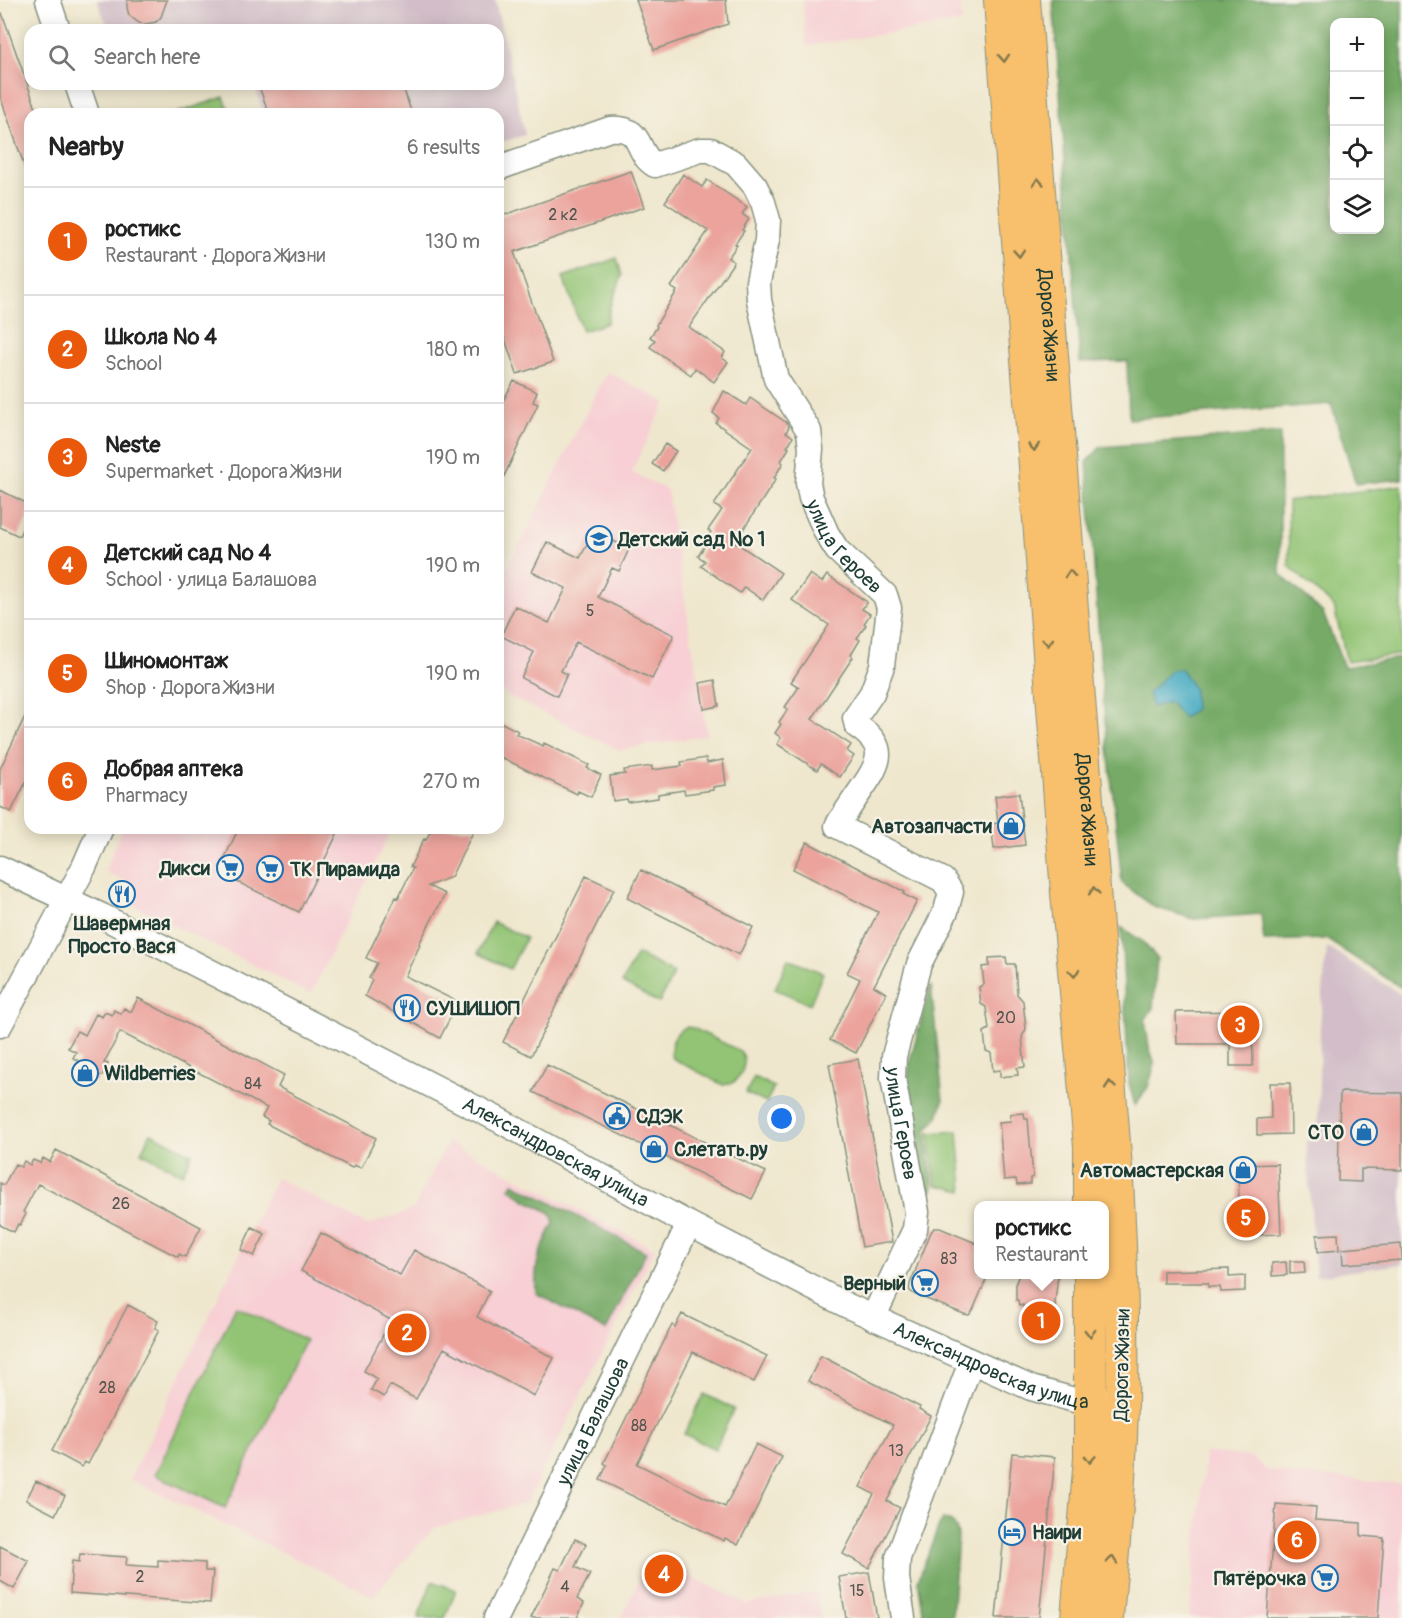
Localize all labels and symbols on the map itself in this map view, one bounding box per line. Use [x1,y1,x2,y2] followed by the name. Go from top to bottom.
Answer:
[997,54,1010,63] one-way arrow
[1032,177,1045,186] one-way arrow
[548,205,578,225] house number: 2 к2
[1012,248,1025,257] one-way arrow
[1033,267,1066,382] street label: Дорога Жизни
[1027,443,1040,452] one-way arrow
[800,494,888,599] street label: улица Героев
[584,524,614,554] school or university icon: Детский сад № 1
[617,527,765,552] place label: Детский сад № 1
[1064,570,1077,579] one-way arrow
[586,601,594,621] house number: 5
[1042,637,1055,646] one-way arrow
[1071,751,1105,867] street label: Дорога Жизни
[996,811,1026,841] shop icon: Автозапчасти
[871,814,992,839] place label: Автозапчасти
[215,853,245,883] supermarket icon: Дикси
[255,854,285,884] supermarket icon: ТК Пирамида
[159,856,210,881] place label: Дикси
[289,857,400,882] place label: ТК Пирамида
[107,879,137,909] restaurant icon: Шавермная Просто Вася
[1088,886,1101,895] one-way arrow
[68,911,176,959] place label: Шавермная Просто Вася
[1068,968,1081,977] one-way arrow
[392,993,422,1023] restaurant icon: СУШИШОП
[426,996,520,1021] place label: СУШИШОП
[1220,1002,1260,1048] pin: 3
[996,1008,1016,1028] house number: 20
[70,1058,100,1088] shop icon: Wildberries
[104,1061,196,1086] place label: Wildberries
[880,1066,923,1182] street label: улица Героев
[244,1074,262,1094] house number: 84
[1104,1080,1117,1090] one-way arrow
[458,1091,653,1212] street label: Александровская улица
[602,1101,632,1131] public building icon: СДЭК
[636,1104,684,1129] place label: СДЭК
[767,1104,796,1133] your location
[1349,1117,1379,1147] shop icon: СТО
[1308,1120,1344,1145] place label: СТО
[639,1134,669,1164] shop icon: Слетать.ру
[674,1137,768,1162] place label: Слетать.ру
[1228,1155,1258,1185] shop icon: Автомастерская
[1080,1158,1224,1183] place label: Автомастерская
[112,1194,130,1214] house number: 26
[1226,1196,1266,1240] pin: 5
[941,1249,958,1269] house number: 83
[910,1268,940,1298] supermarket icon: Верный
[843,1271,906,1296] place label: Верный
[1022,1298,1060,1344] pin: 1
[1109,1308,1135,1423] street label: Дорога Жизни
[388,1310,426,1356] pin: 2
[890,1315,1088,1414] street label: Александровская улица
[1084,1328,1096,1337] one-way arrow
[550,1353,634,1490] street label: улица Балашова
[98,1378,116,1398] house number: 28
[631,1416,647,1436] house number: 88
[888,1441,904,1461] house number: 13
[1083,1455,1096,1464] one-way arrow
[997,1517,1027,1547] hotel icon: Наири
[1278,1518,1316,1562] pin: 6
[1032,1520,1081,1545] place label: Наири
[644,1552,684,1596] pin: 4
[1105,1555,1118,1564] one-way arrow
[1310,1563,1340,1593] supermarket icon: Пятёрочка
[1214,1566,1306,1591] place label: Пятёрочка
[136,1567,145,1587] house number: 2
[560,1577,570,1597] house number: 4
[850,1581,864,1601] house number: 15

